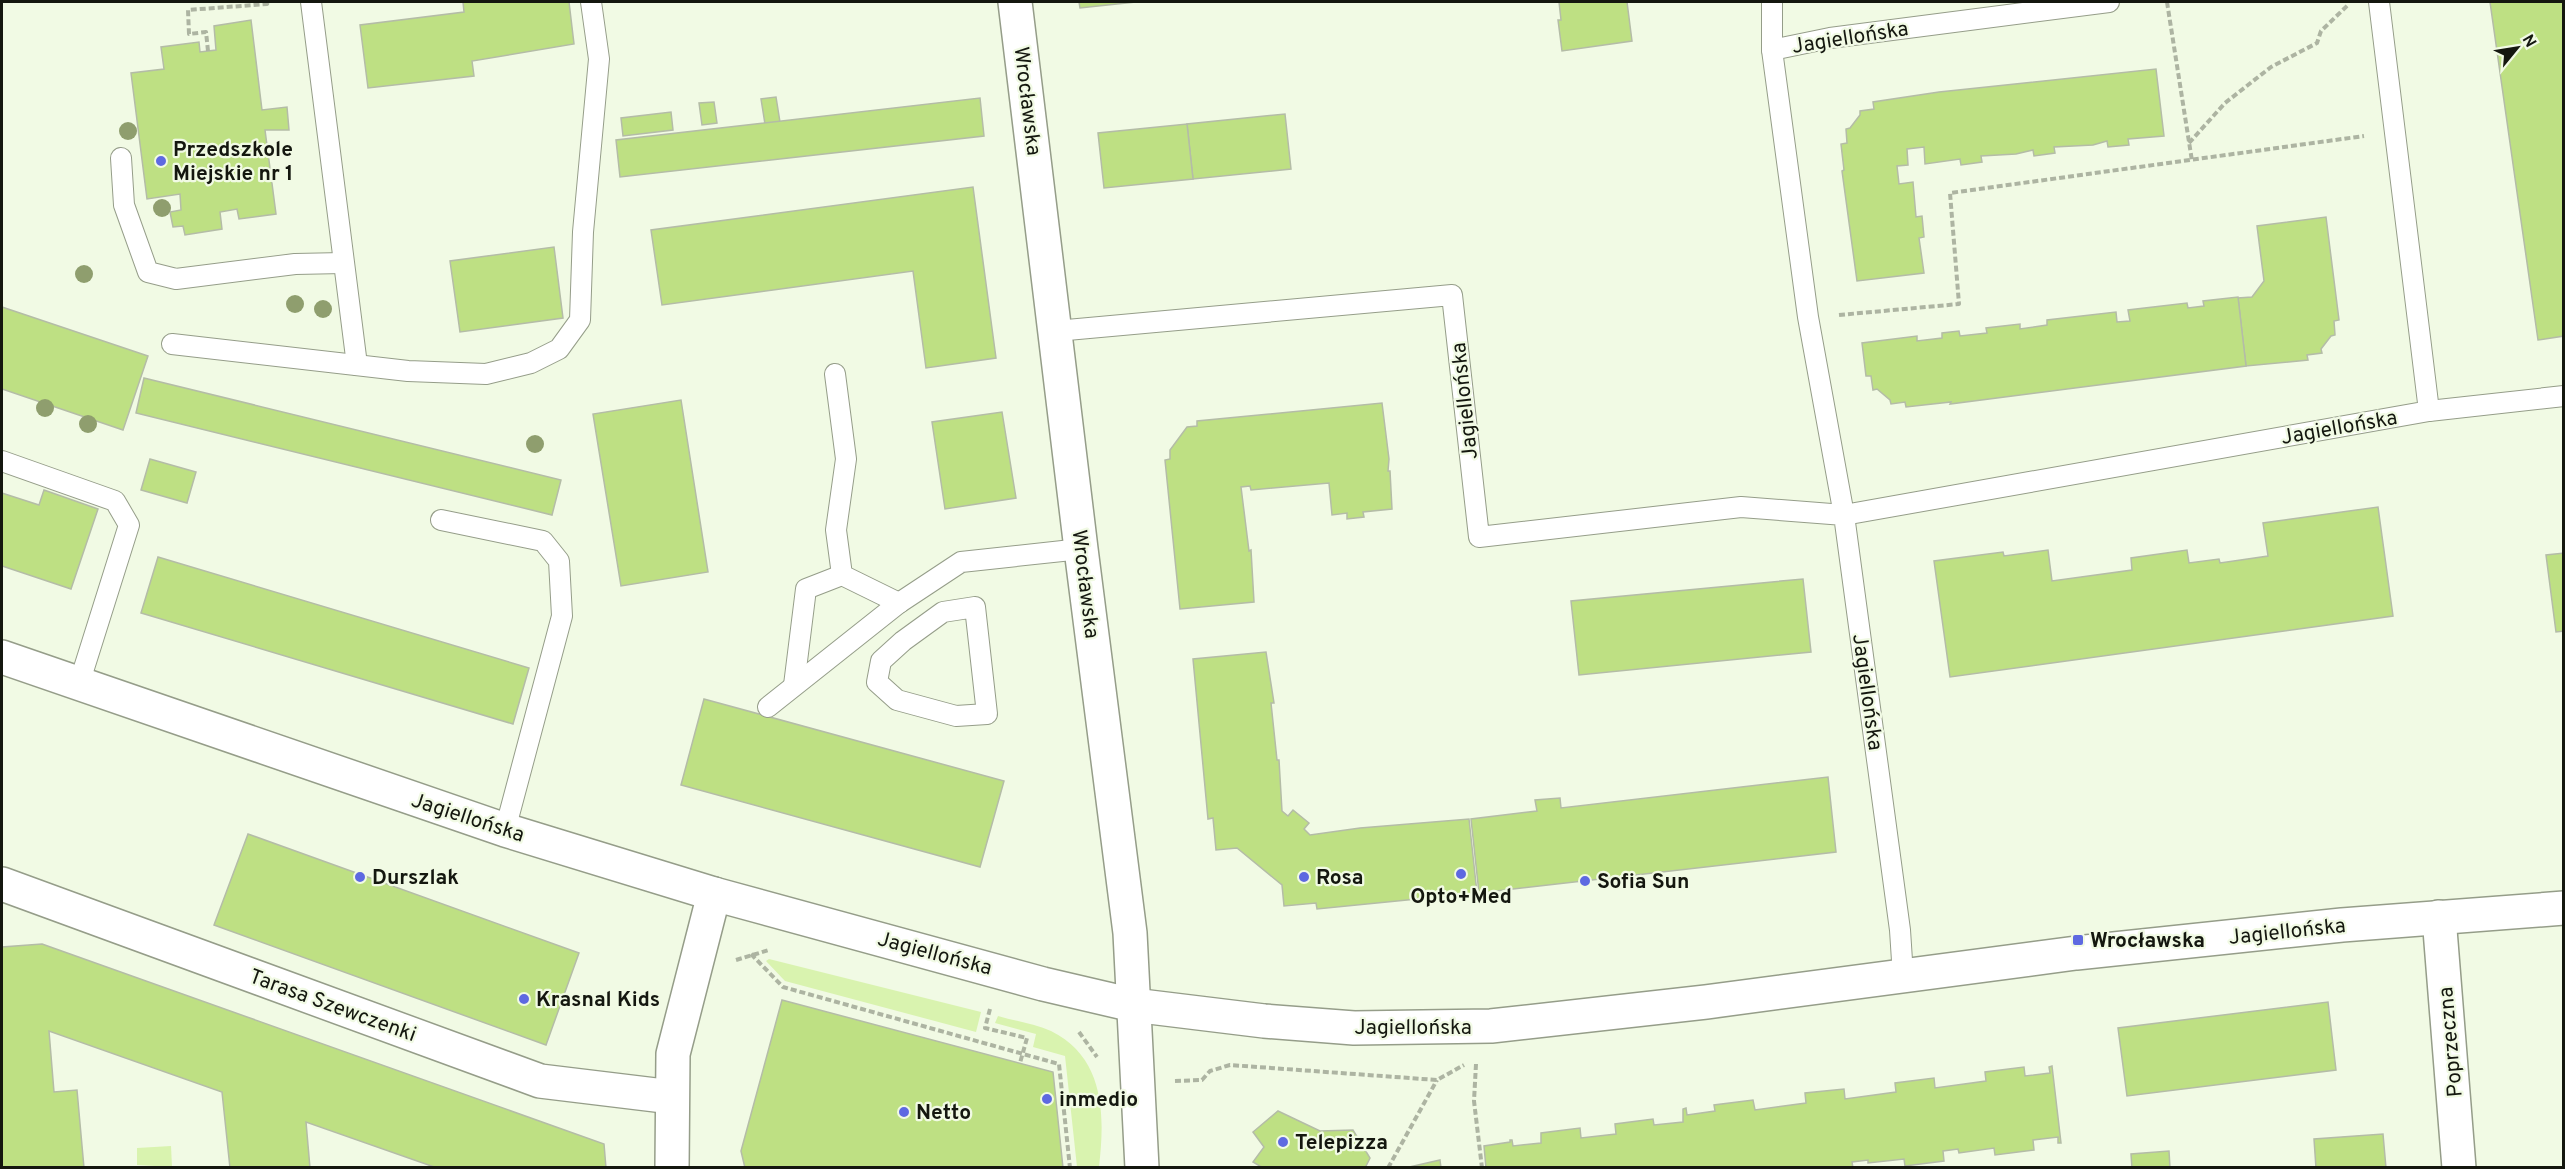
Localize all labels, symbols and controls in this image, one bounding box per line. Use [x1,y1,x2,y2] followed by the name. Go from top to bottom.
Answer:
[1790,16,1910,61] street label: Jagiellońska
[2487,18,2547,78] north arrow
[2517,32,2540,51] text: N
[1006,45,1047,157] street label: Wrocławska
[173,137,294,188] place label: Przedszkole Miejskie nr 1
[154,154,168,168] marker: Przedszkole Miejskie nr 1
[1446,341,1485,461] street label: Jagiellońska
[2279,405,2399,452] street label: Jagiellońska
[1064,528,1105,640] street label: Wrocławska
[1845,632,1888,752] street label: Jagiellońska
[407,787,528,849] street label: Jagiellońska
[372,865,459,892] place label: Durszlak
[1316,865,1363,892] place label: Rosa
[1454,867,1468,881] marker: Opto+Med
[1597,869,1689,896] place label: Sofia Sun
[353,870,367,884] marker: Durszlak
[1297,870,1311,884] marker: Rosa
[1578,874,1592,888] marker: Sofia Sun
[1410,884,1512,911] place label: Opto+Med
[2227,913,2347,952] street label: Jagiellońska
[874,926,995,983] street label: Jagiellońska
[2090,928,2205,955] place label: Wrocławska
[2071,933,2085,947] marker: Wrocławska
[245,964,420,1049] street label: Tarasa Szewczenki
[2433,986,2470,1098] street label: Poprzeczna
[536,987,660,1014] place label: Krasnal Kids
[517,992,531,1006] marker: Krasnal Kids
[1354,1015,1472,1042] street label: Jagiellońska
[1059,1087,1138,1114] place label: inmedio
[1040,1092,1054,1106] marker: inmedio
[916,1100,971,1127] place label: Netto
[897,1105,911,1119] marker: Netto
[1295,1130,1388,1157] place label: Telepizza
[1276,1135,1290,1149] marker: Telepizza

